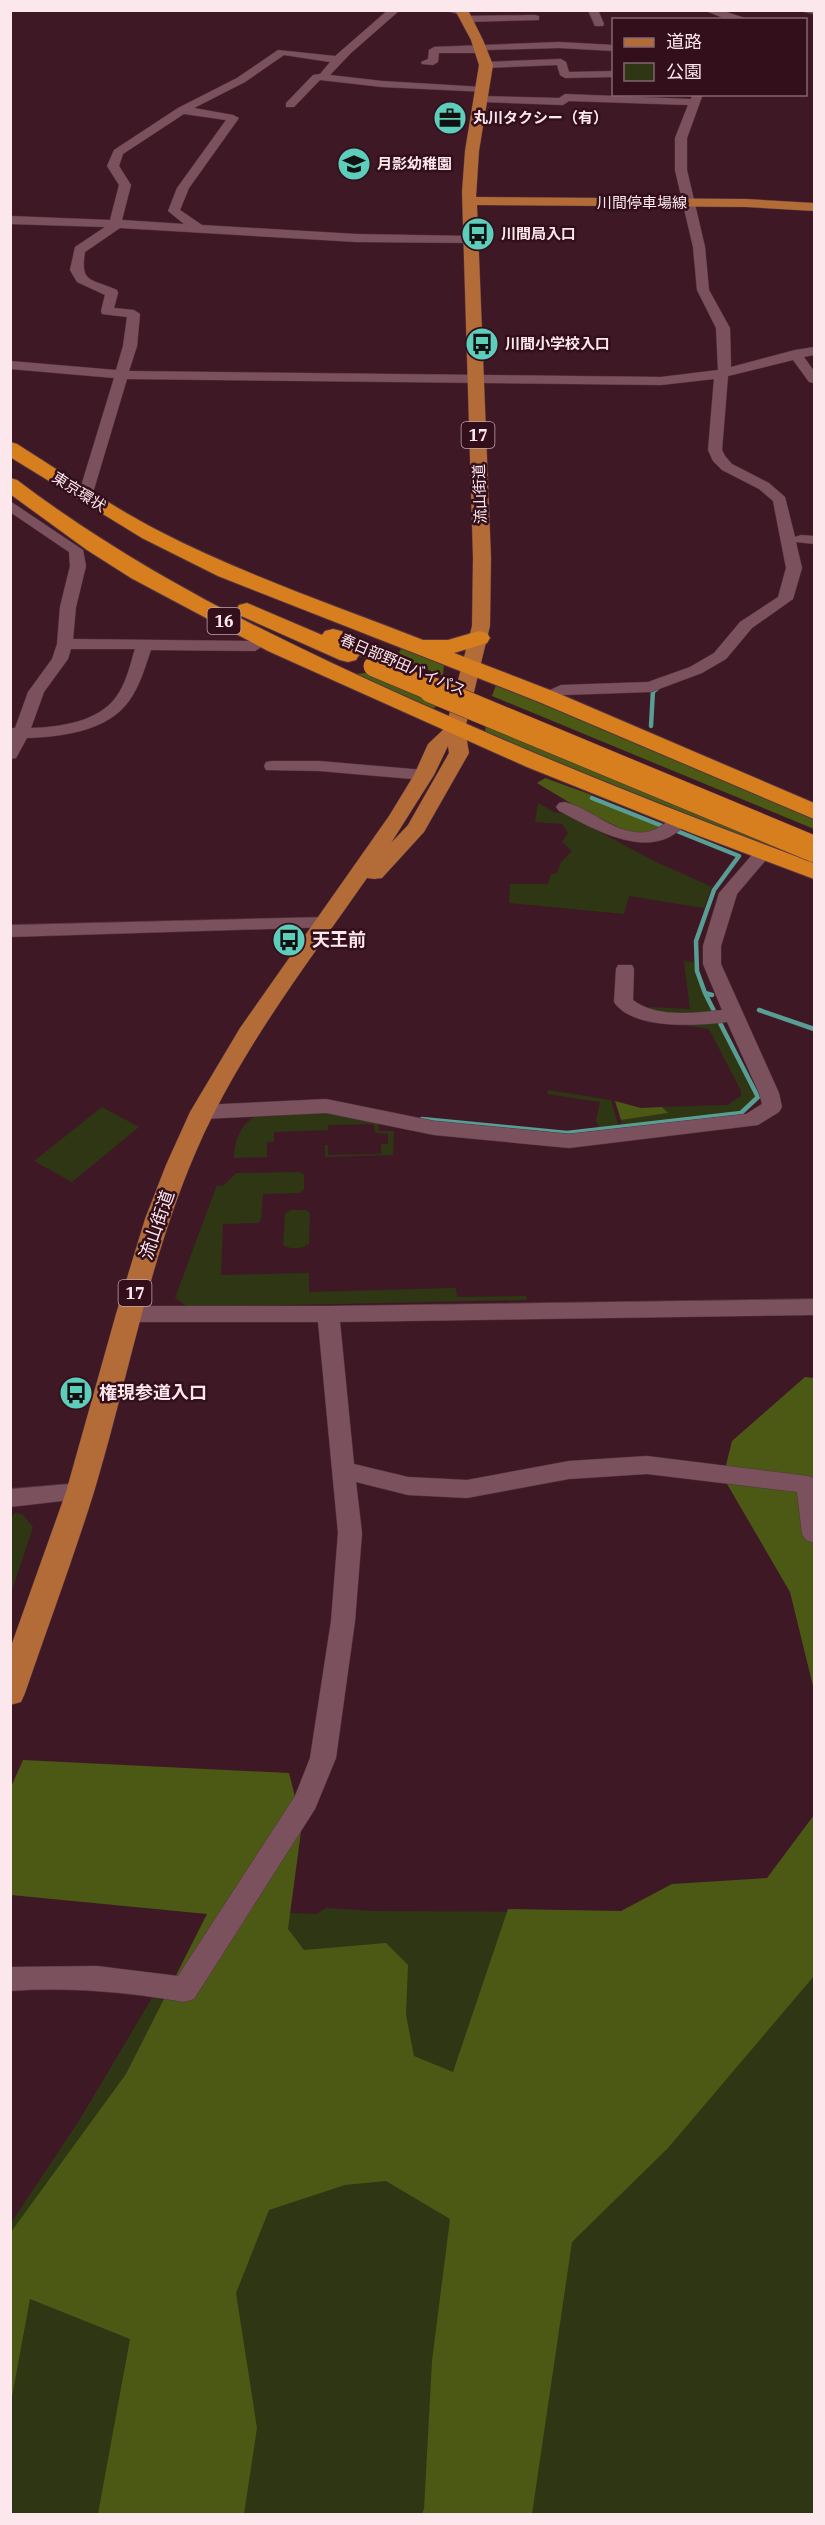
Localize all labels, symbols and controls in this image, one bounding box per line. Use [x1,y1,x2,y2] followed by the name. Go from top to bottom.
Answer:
[612,18,807,96] legend
[666,30,702,53] text: 道路
[666,60,702,83] text: 公園
[432,100,468,136] office icon: 丸川タクシー（有）
[473,108,608,127] place label: 丸川タクシー（有）
[336,146,372,182] school or university icon: 月影幼稚園
[377,154,452,173] place label: 月影幼稚園
[597,193,687,212] street label: 川間停車場線
[460,216,496,252] bus stop icon: 川間局入口
[501,224,576,243] place label: 川間局入口
[464,326,500,362] bus stop icon: 川間小学校入口
[505,334,610,353] place label: 川間小学校入口
[462,422,494,448] road number: 17
[469,464,490,524] street label: 流山街道
[49,468,110,516] street label: 東京環状
[208,608,240,634] road number: 16
[337,629,469,700] street label: 春日部野田バイパス
[271,922,307,958] bus stop icon: 天王前
[312,928,366,951] place label: 天王前
[134,1187,179,1263] street label: 流山街道
[118,1280,152,1306] road number: 17
[58,1375,94,1411] bus stop icon: 権現参道入口
[99,1381,207,1404] place label: 権現参道入口

